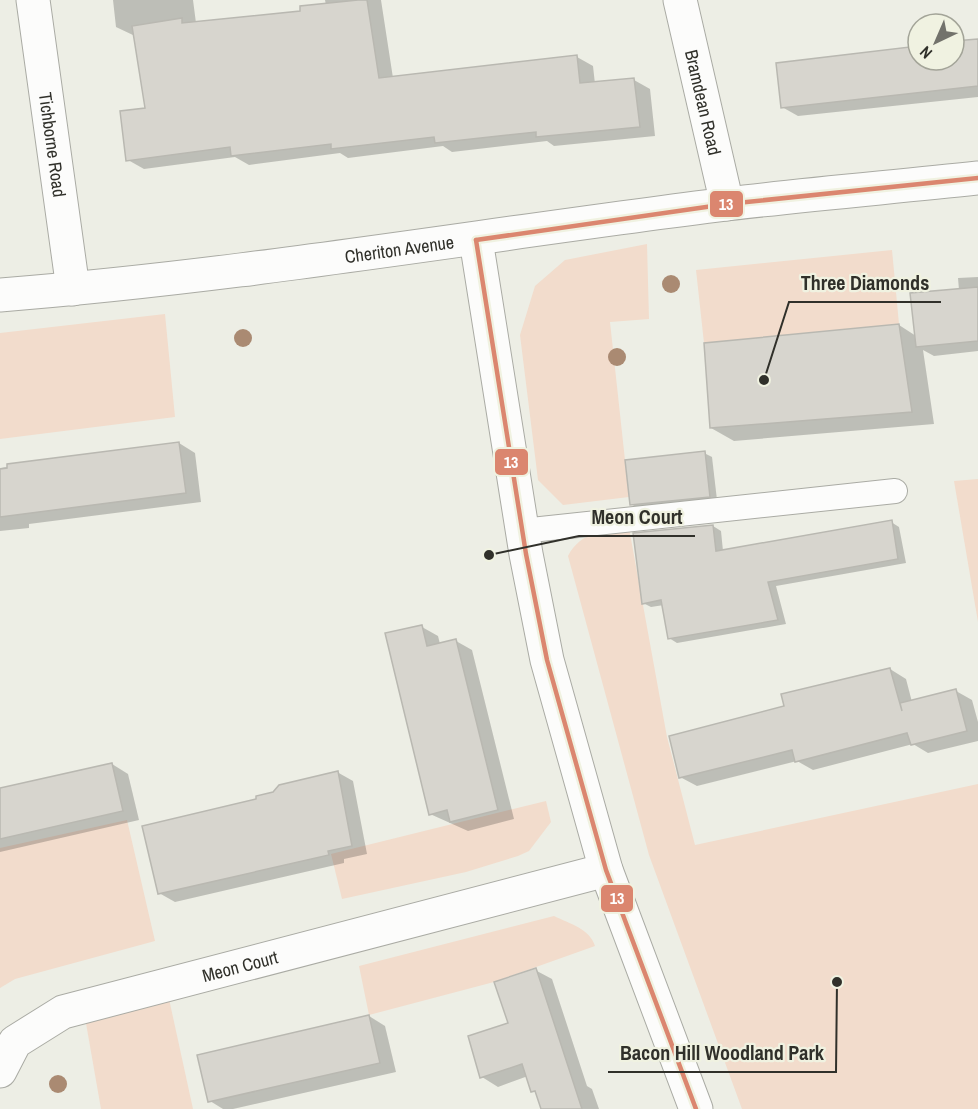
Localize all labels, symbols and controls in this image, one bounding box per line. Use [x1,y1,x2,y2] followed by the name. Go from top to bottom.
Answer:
[906,12,966,72] north arrow
[915,42,937,64] text: N
[679,47,728,158] street label: Bramdean Road
[33,91,73,199] street label: Tichborne Road
[709,190,744,218] line badge: 13
[719,193,733,215] text: 13
[343,229,455,269] street label: Cheriton Avenue
[789,264,941,302] callout: Three Diamonds
[801,269,929,296] text: Three Diamonds
[494,448,529,476] line badge: 13
[504,451,518,473] text: 13
[579,498,695,536] callout: Meon Court
[591,503,683,530] text: Meon Court
[600,884,634,913] line badge: 13
[610,887,624,909] text: 13
[199,944,280,988] street label: Meon Court
[608,1034,836,1072] callout: Bacon Hill Woodland Park
[620,1039,825,1066] text: Bacon Hill Woodland Park

